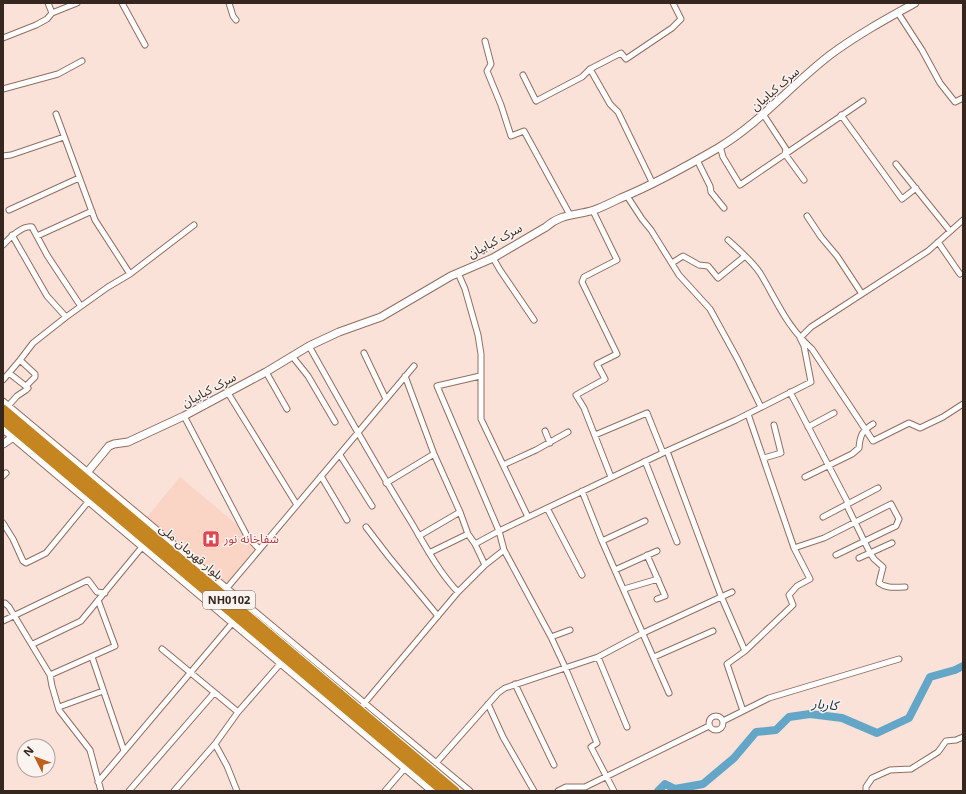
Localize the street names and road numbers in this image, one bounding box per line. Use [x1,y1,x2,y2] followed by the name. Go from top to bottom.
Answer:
[747,63,803,114] street label: سرک کبابیان
[465,219,525,262] street label: سرک کبابیان
[179,368,239,411] street label: سرک کبابیان
[156,520,227,583] street label: بلوار قهرمان ملی
[203,591,255,609] road number: NH0102

